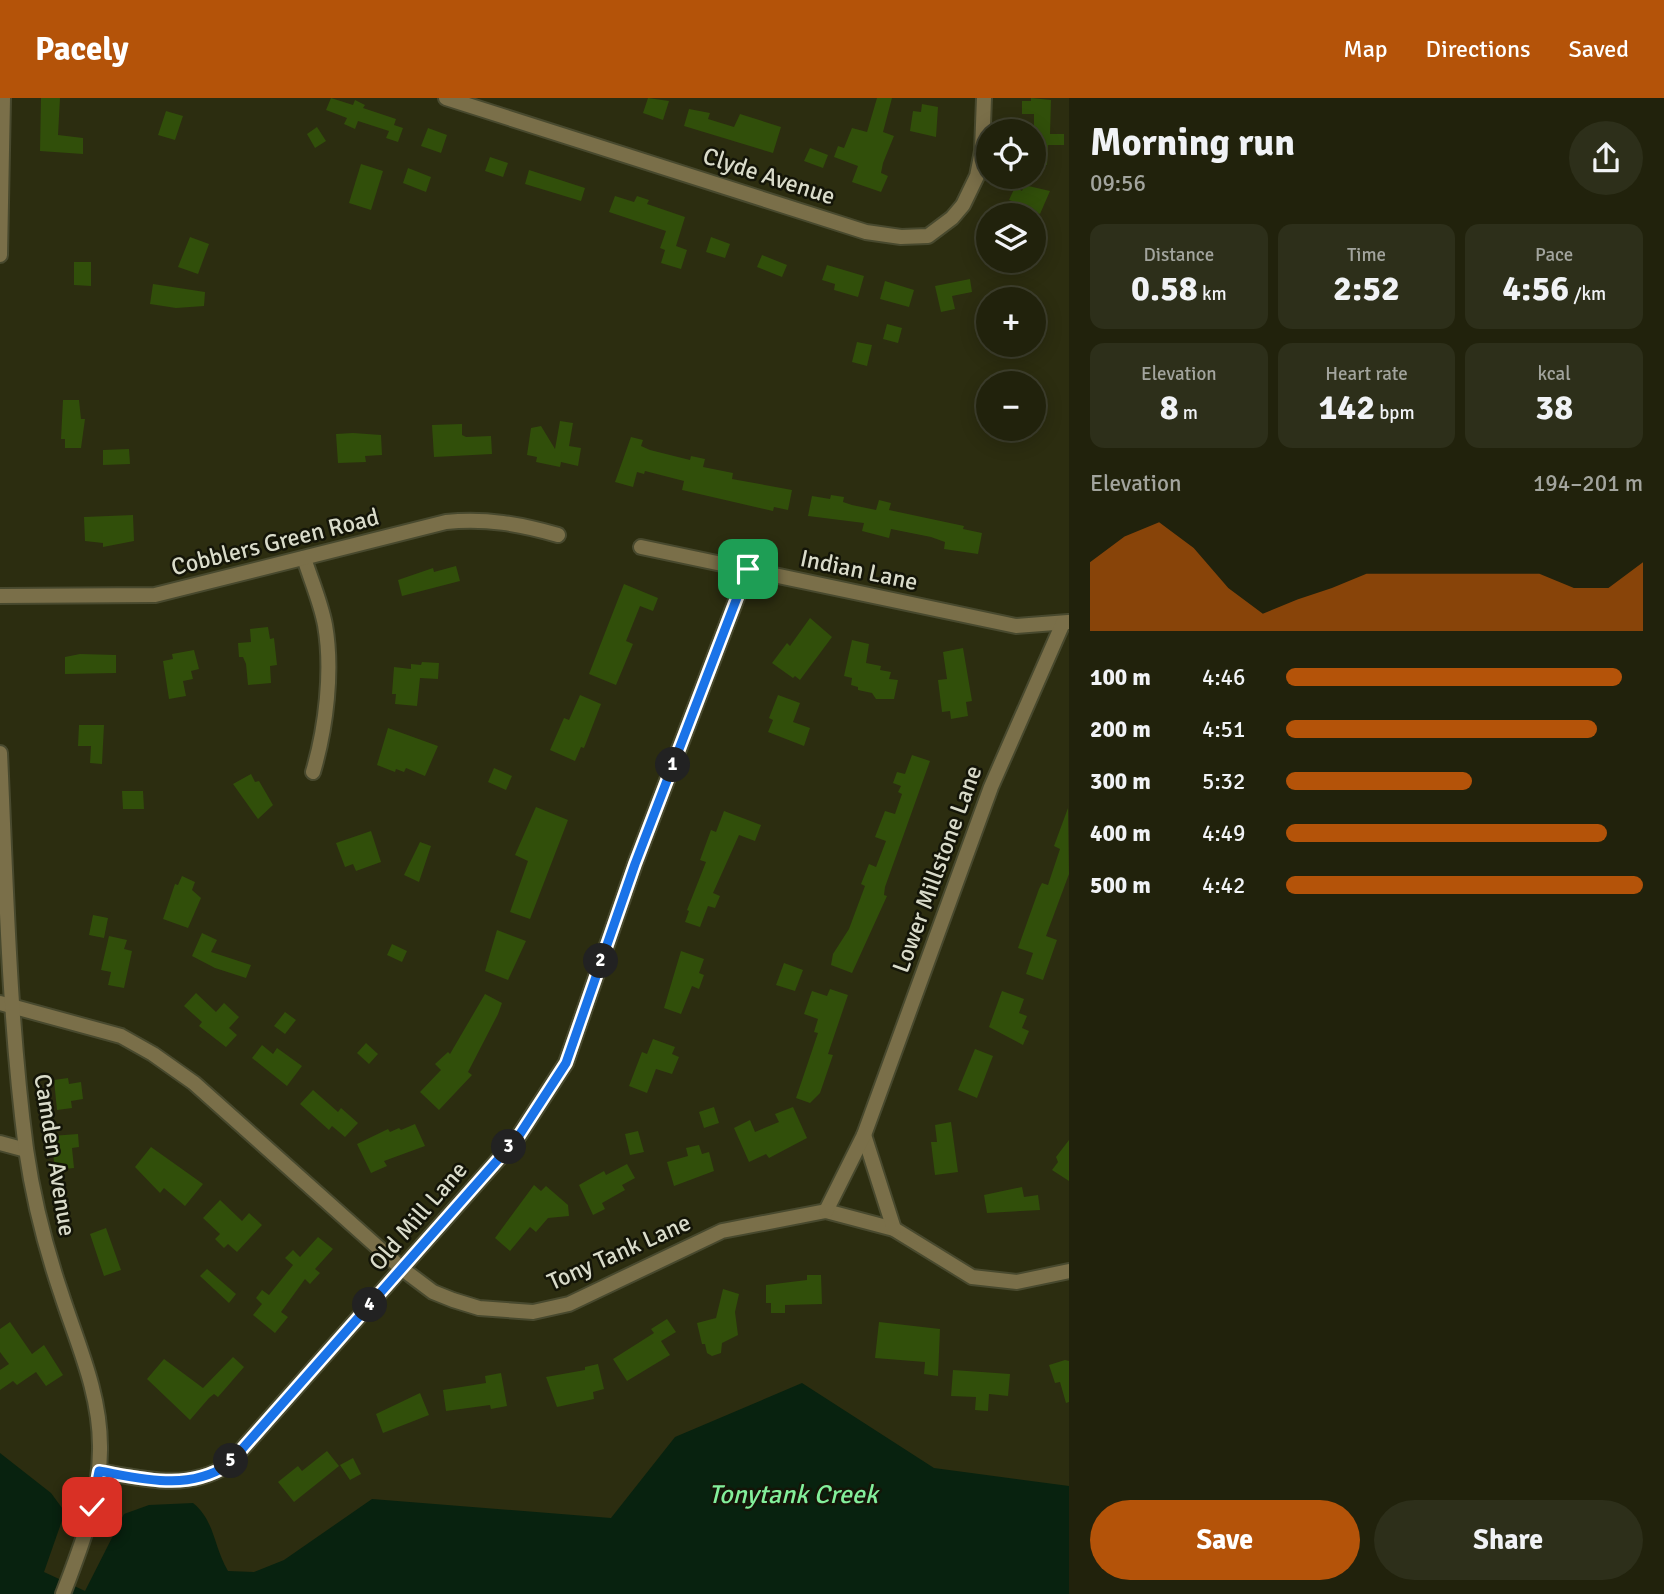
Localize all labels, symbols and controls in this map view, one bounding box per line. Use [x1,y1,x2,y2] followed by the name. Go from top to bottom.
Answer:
[35,29,129,70] text: Pacely
[1343,34,1388,64] text: Map
[1426,34,1531,64] text: Directions
[1569,34,1629,64] text: Saved
[976,119,1046,441] map controls
[976,119,1046,189] button: locate
[1090,119,1295,166] text: Morning run
[1569,121,1643,195] button: share
[699,141,839,211] street label: Clyde Avenue
[1090,169,1146,198] text: 09:56
[976,203,1046,273] button: layers
[1143,243,1214,267] text: Distance
[1347,243,1386,267] text: Time
[1535,243,1573,267] text: Pace
[1131,267,1198,310] text: 0.58
[1333,267,1400,310] text: 2:52
[1502,267,1569,310] text: 4:56
[1198,282,1227,306] text: km
[1569,282,1606,306] text: /km
[976,287,1046,357] button: +
[1141,362,1217,386] text: Elevation
[1325,362,1408,386] text: Heart rate
[1538,362,1571,386] text: kcal
[976,371,1046,441] button: −
[1160,386,1179,429] text: 8
[1318,386,1375,429] text: 142
[1535,386,1573,429] text: 38
[1179,401,1198,425] text: m
[1375,401,1415,425] text: bpm
[1090,469,1182,498] text: Elevation
[1533,469,1643,498] text: 194–201 m
[168,502,382,582] street label: Cobblers Green Road
[718,539,778,599] pin
[797,543,921,597] street label: Indian Lane
[729,550,767,588] icon: arrive
[1090,663,1151,692] text: 100 m
[1202,663,1245,692] text: 4:46
[1090,715,1151,744] text: 200 m
[1202,715,1245,744] text: 4:51
[656,748,690,782] pin: 1
[667,752,678,776] text: 1
[886,761,988,977] street label: Lower Millstone Lane
[1090,767,1151,796] text: 300 m
[1202,767,1245,796] text: 5:32
[1090,819,1151,848] text: 400 m
[1202,819,1245,848] text: 4:49
[1090,871,1151,900] text: 500 m
[1202,871,1245,900] text: 4:42
[584,944,618,978] pin: 2
[595,948,606,972] text: 2
[27,1072,83,1238] street label: Camden Avenue
[491,1130,526,1164] pin: 3
[503,1134,514,1158] text: 3
[362,1155,474,1277] street label: Old Mill Lane
[543,1207,695,1297] street label: Tony Tank Lane
[352,1288,388,1322] pin: 4
[364,1292,375,1316] text: 4
[214,1444,248,1478] pin: 5
[225,1448,236,1472] text: 5
[62,1477,122,1537] pin
[708,1479,880,1511] water label: Tonytank Creek
[73,1488,111,1526] icon: check
[1090,1500,1360,1580] button: Save
[1374,1500,1643,1580] button: Share

